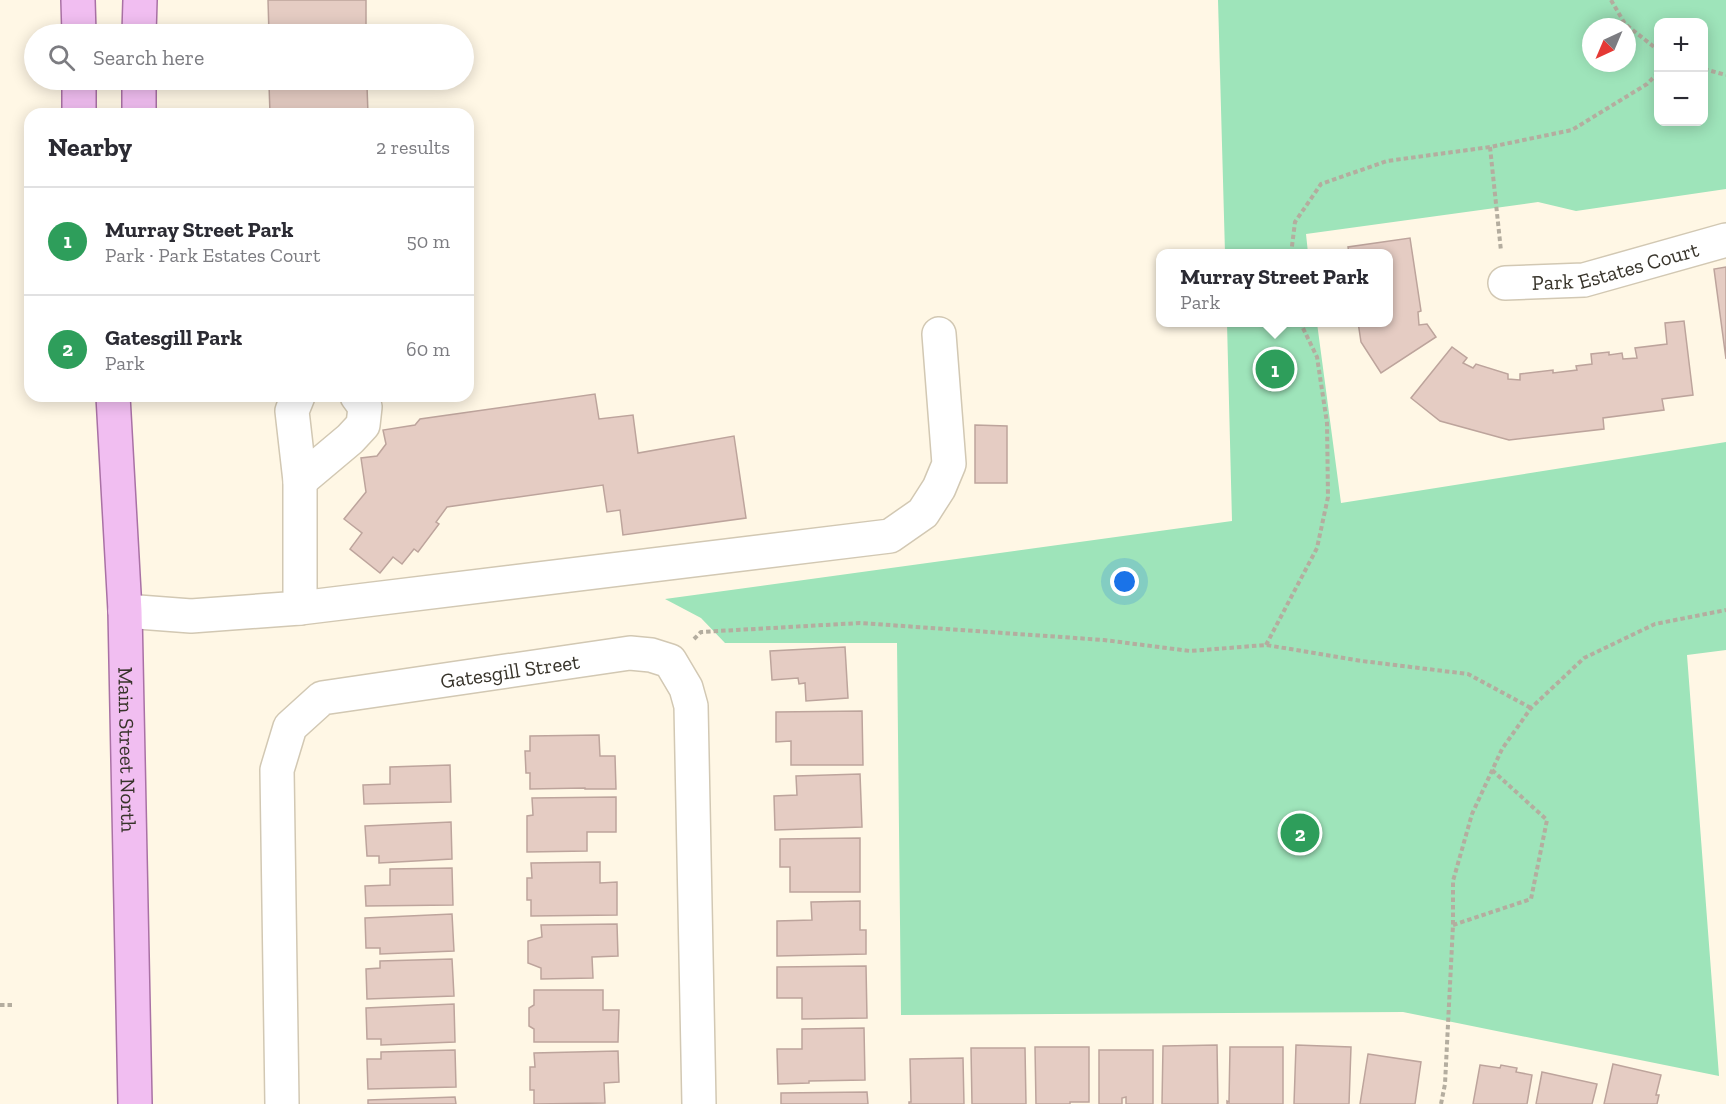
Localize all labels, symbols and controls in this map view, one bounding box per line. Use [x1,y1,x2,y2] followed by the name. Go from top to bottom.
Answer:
[1582,18,1636,72] north arrow
[1654,18,1708,126] map controls
[1654,18,1708,72] button: +
[24,24,474,90] search box
[45,41,78,74] icon: search
[93,44,204,71] text: Search here
[1654,72,1708,126] button: −
[48,131,132,163] text: Nearby
[376,135,450,159] text: 2 results
[105,216,293,243] text: Murray Street Park
[63,229,72,253] text: 1
[406,229,450,253] text: 50 m
[1531,236,1701,294] street label: Park Estates Court
[105,243,320,267] text: Park · Park Estates Court
[1156,249,1393,327] popup
[1180,263,1369,290] text: Murray Street Park
[1180,290,1220,314] text: Park
[105,324,242,351] text: Gatesgill Park
[62,337,73,361] text: 2
[406,337,450,361] text: 60 m
[1256,346,1294,392] pin: 1
[105,351,145,375] text: Park
[1110,567,1139,596] your location
[439,648,581,693] street label: Gatesgill Street
[114,667,142,833] street label: Main Street North
[1280,810,1320,856] pin: 2

